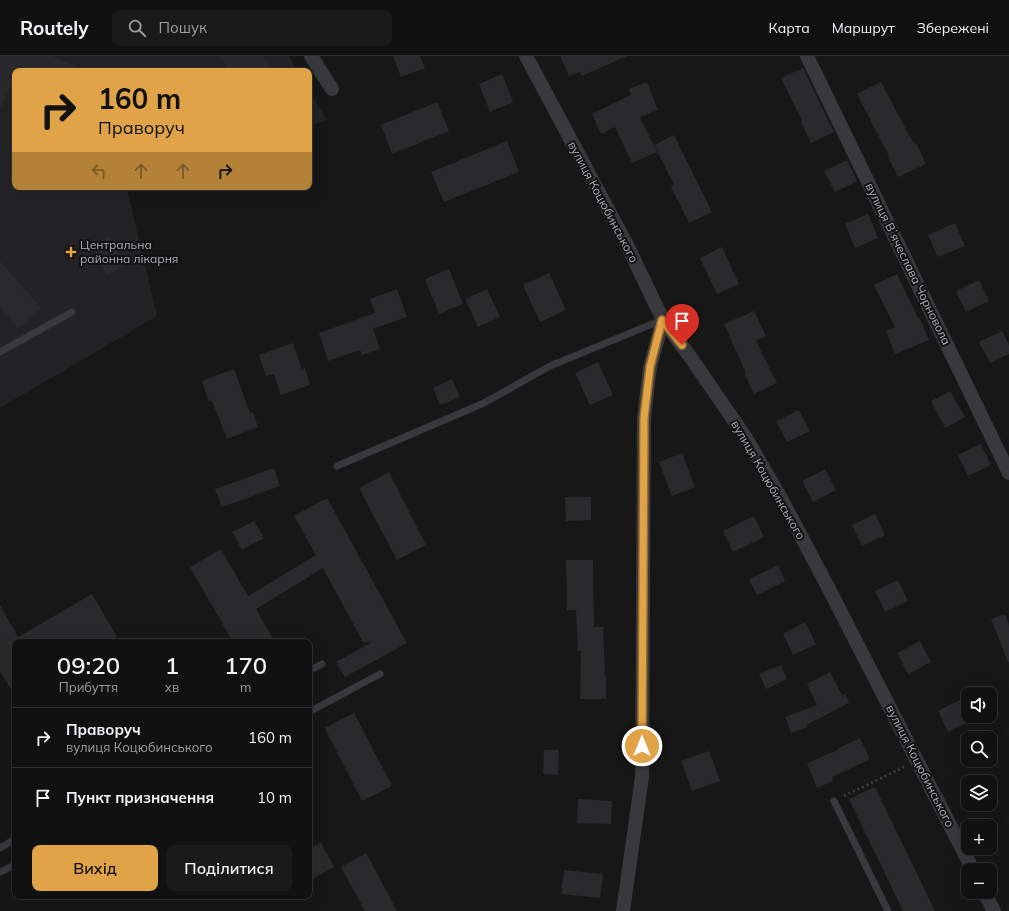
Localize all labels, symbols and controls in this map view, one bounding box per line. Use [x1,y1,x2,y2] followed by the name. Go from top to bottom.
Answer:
[112,10,392,46] search box
[20,16,88,40] text: Routely
[126,17,148,39] icon: search
[158,18,207,37] text: Пошук
[769,19,810,37] text: Карта
[832,19,895,37] text: Маршрут
[917,19,989,37] text: Збережені
[98,81,181,116] text: 160 m
[32,84,84,136] icon: right
[98,116,185,139] text: Праворуч
[565,139,642,265] street label: вулиця Коцюбинського
[88,160,110,182] icon: left
[130,160,152,182] icon: ahead
[172,160,194,182] icon: ahead
[214,160,236,182] icon: right
[863,180,954,347] street label: вулиця Вʼячеслава Чорновола
[80,237,178,266] place label: Центральна районна лікарня
[65,246,77,258] marker: Центральна районна лікарня
[665,304,699,345] pin
[671,310,693,332] icon: arrive
[728,417,809,542] street label: вулиця Коцюбинського
[57,650,120,680] text: 09:20
[165,650,179,680] text: 1
[224,650,267,680] text: 170
[59,679,118,695] text: Прибуття
[165,679,179,695] text: хв
[240,679,251,695] text: m
[961,687,997,899] map controls
[961,687,997,723] button: sound
[883,702,958,829] street label: вулиця Коцюбинського
[66,720,141,739] text: Праворуч
[621,725,663,767] position arrow
[32,727,54,749] icon: right
[248,728,292,747] text: 160 m
[961,731,997,767] button: search
[66,739,213,755] text: вулиця Коцюбинського
[961,775,997,811] button: layers
[32,787,54,809] icon: arrive
[66,788,214,807] text: Пункт призначення
[257,788,292,807] text: 10 m
[961,819,997,855] button: +
[32,845,158,891] button: Вихід
[166,845,292,891] button: Поділитися
[961,863,997,899] button: −

